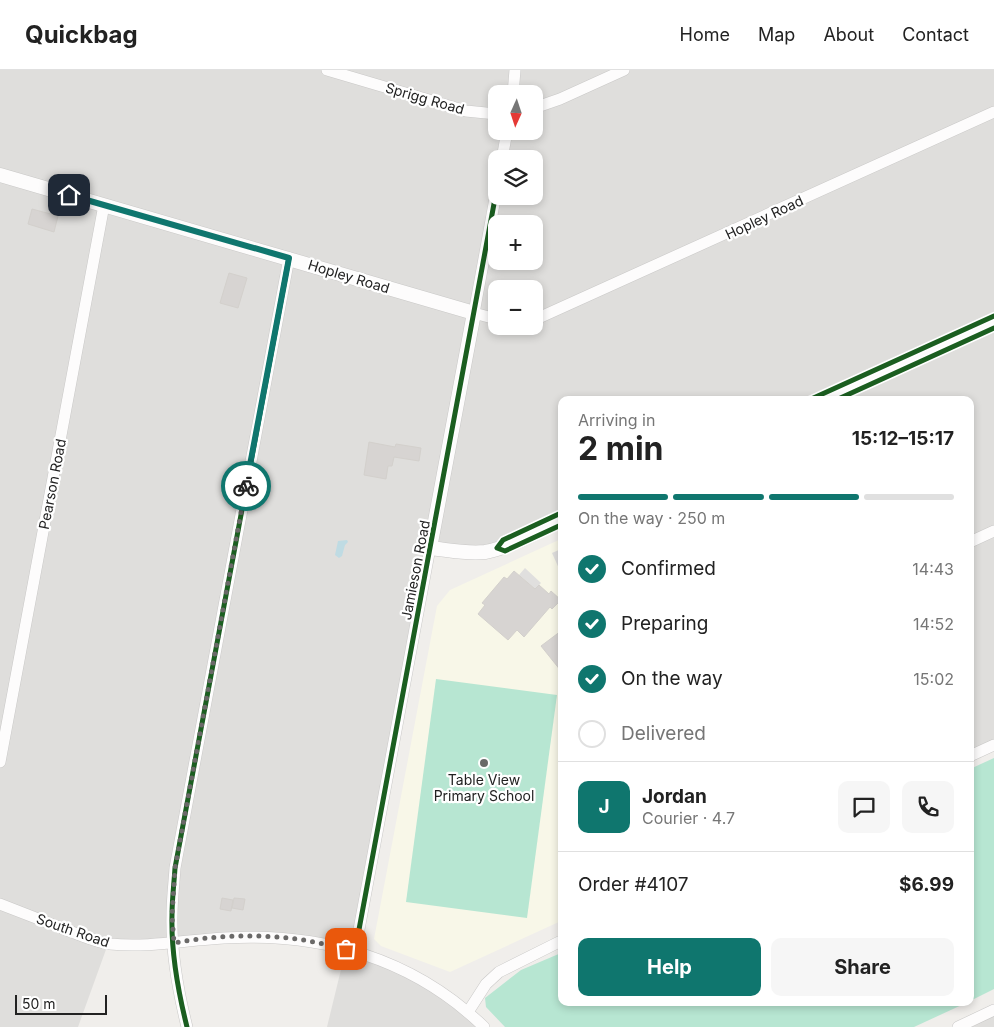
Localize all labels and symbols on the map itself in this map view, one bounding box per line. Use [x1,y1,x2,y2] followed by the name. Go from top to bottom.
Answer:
[384,79,466,117] street label: Sprigg Road
[488,85,542,140] north arrow
[48,174,90,216] pin
[722,191,806,243] street label: Hopley Road
[306,256,392,296] street label: Hopley Road
[35,437,69,531] street label: Pearson Road
[221,461,271,511] courier
[397,519,433,621] street label: Jamieson Road
[478,757,490,769] marker: Table View Primary School
[434,771,534,804] place label: Table View Primary School
[34,910,112,950] street label: South Road
[325,928,367,970] pin
[15,992,108,1015] scale bar

